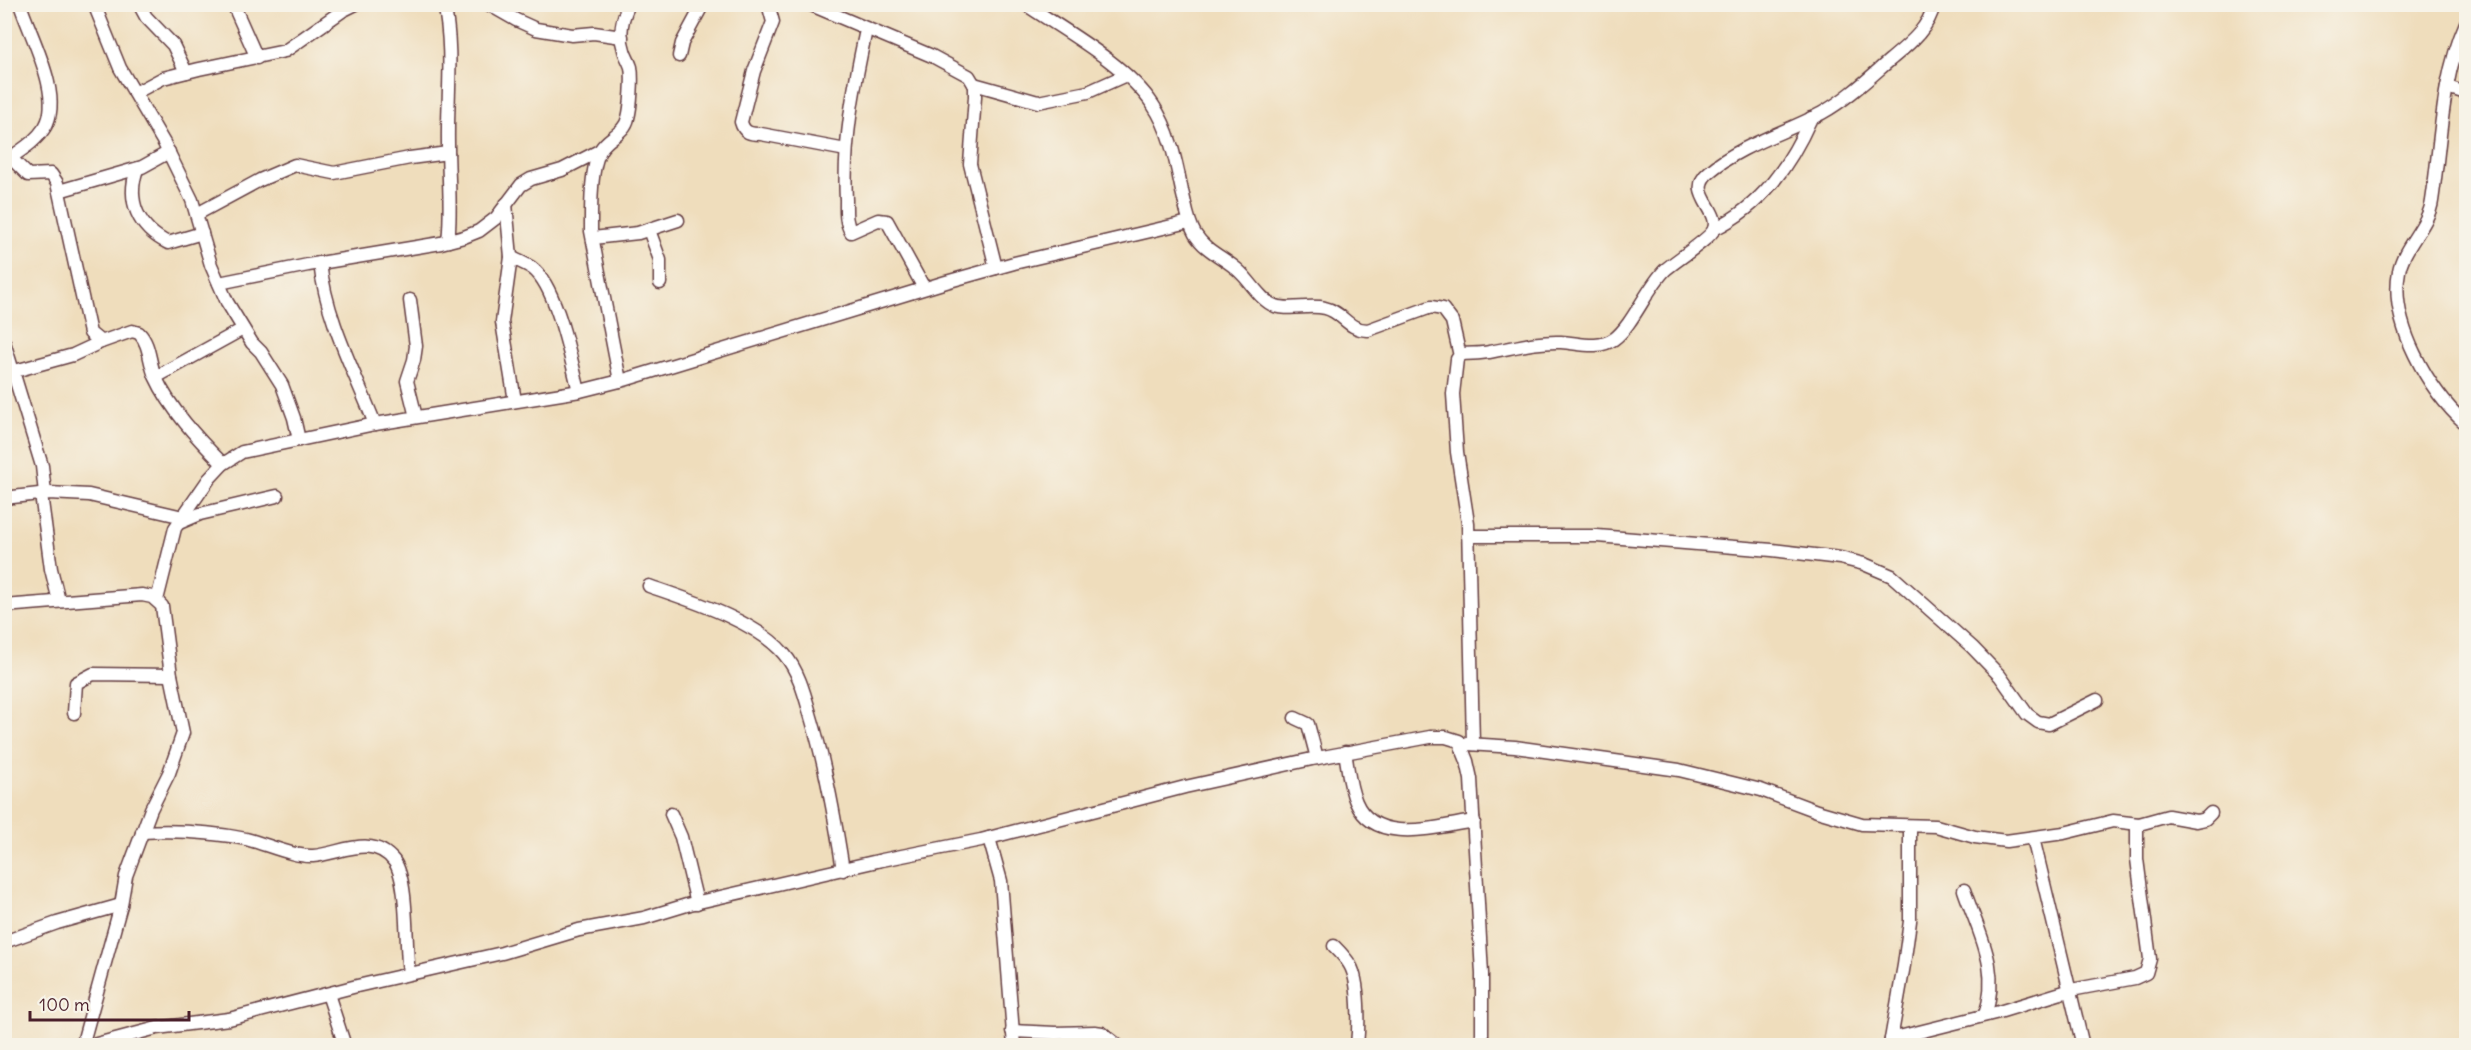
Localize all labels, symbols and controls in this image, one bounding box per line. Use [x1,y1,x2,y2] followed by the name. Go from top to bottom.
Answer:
[30,984,189,1022] scale bar
[39,993,90,1016] text: 100 m

